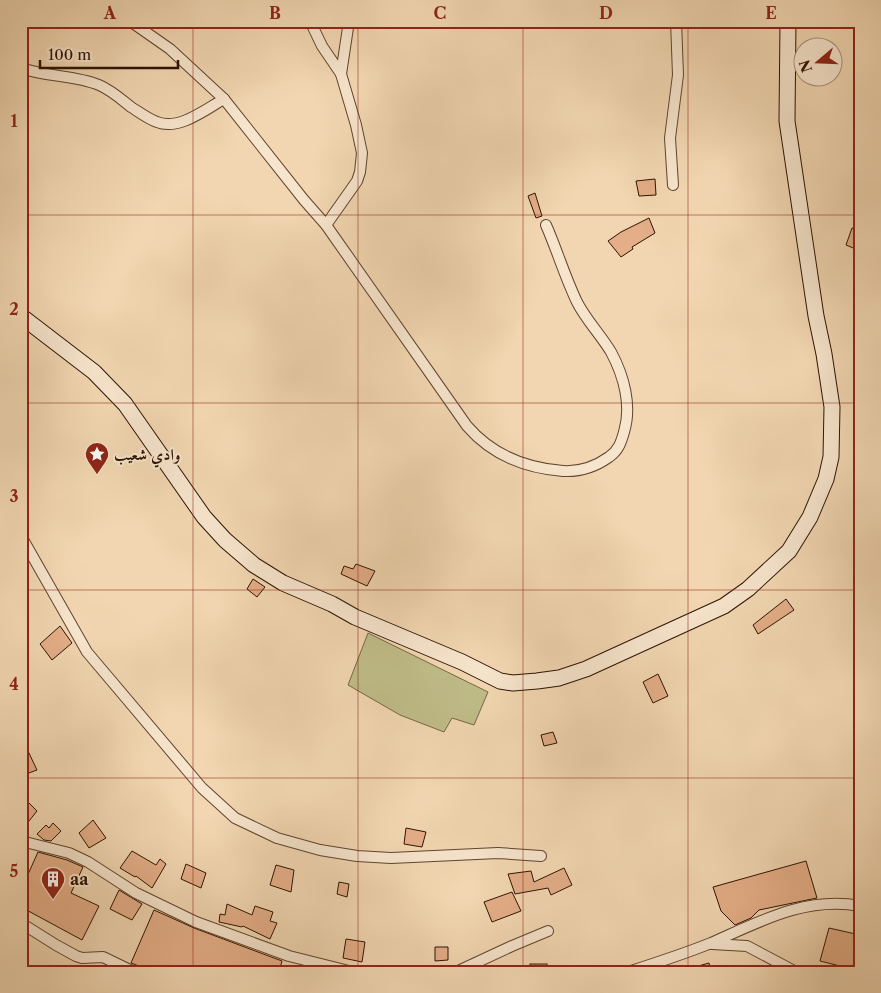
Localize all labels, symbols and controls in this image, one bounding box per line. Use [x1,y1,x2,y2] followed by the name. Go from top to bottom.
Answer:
[103,3,117,23] text: A
[269,3,281,23] text: B
[434,3,446,23] text: C
[599,3,613,23] text: D
[765,3,777,23] text: E
[40,38,178,70] scale bar
[794,38,844,88] north arrow
[48,45,91,64] text: 100 m
[795,58,816,75] text: N
[10,111,18,131] text: 1
[9,299,19,319] text: 2
[84,441,110,475] place icon: وادي شعيب
[114,444,180,468] place label: وادي شعيب
[9,486,19,506] text: 3
[9,674,19,694] text: 4
[10,861,19,881] text: 5
[40,866,66,900] building icon: aa
[70,869,89,889] place label: aa

